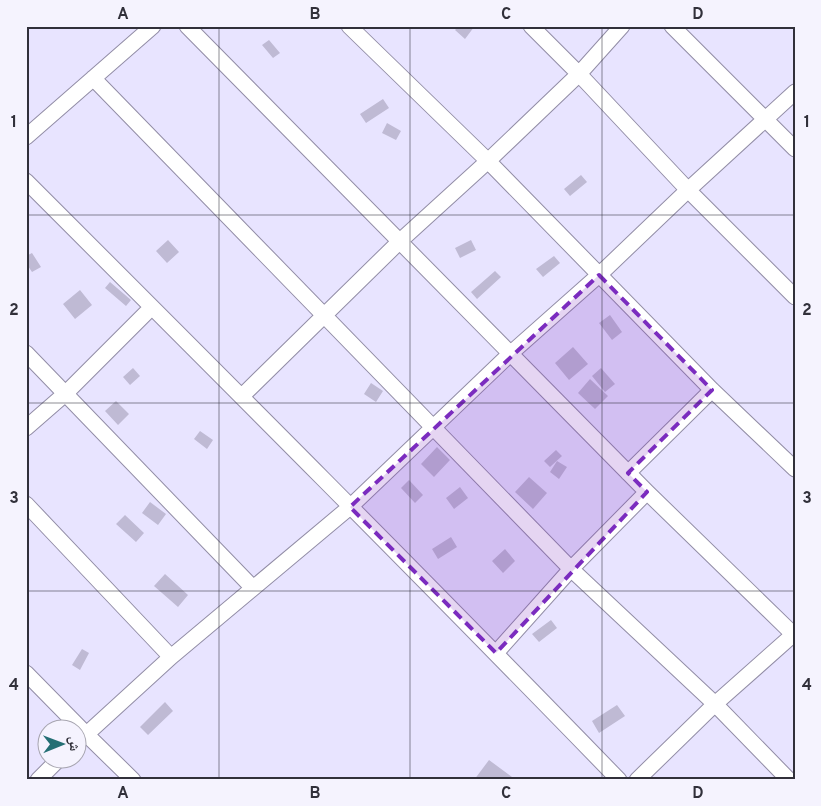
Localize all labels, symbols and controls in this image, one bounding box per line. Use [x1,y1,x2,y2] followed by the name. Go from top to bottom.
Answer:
[117,5,129,25] text: A
[309,5,321,25] text: B
[501,5,511,25] text: C
[692,5,704,25] text: D
[11,113,17,133] text: 1
[804,113,810,133] text: 1
[9,301,19,321] text: 2
[802,301,812,321] text: 2
[9,489,19,509] text: 3
[802,489,812,509] text: 3
[9,676,19,696] text: 4
[802,676,812,696] text: 4
[38,718,88,768] north arrow
[65,736,82,752] text: ش
[117,784,129,804] text: A
[309,784,321,804] text: B
[501,784,511,804] text: C
[692,784,704,804] text: D

